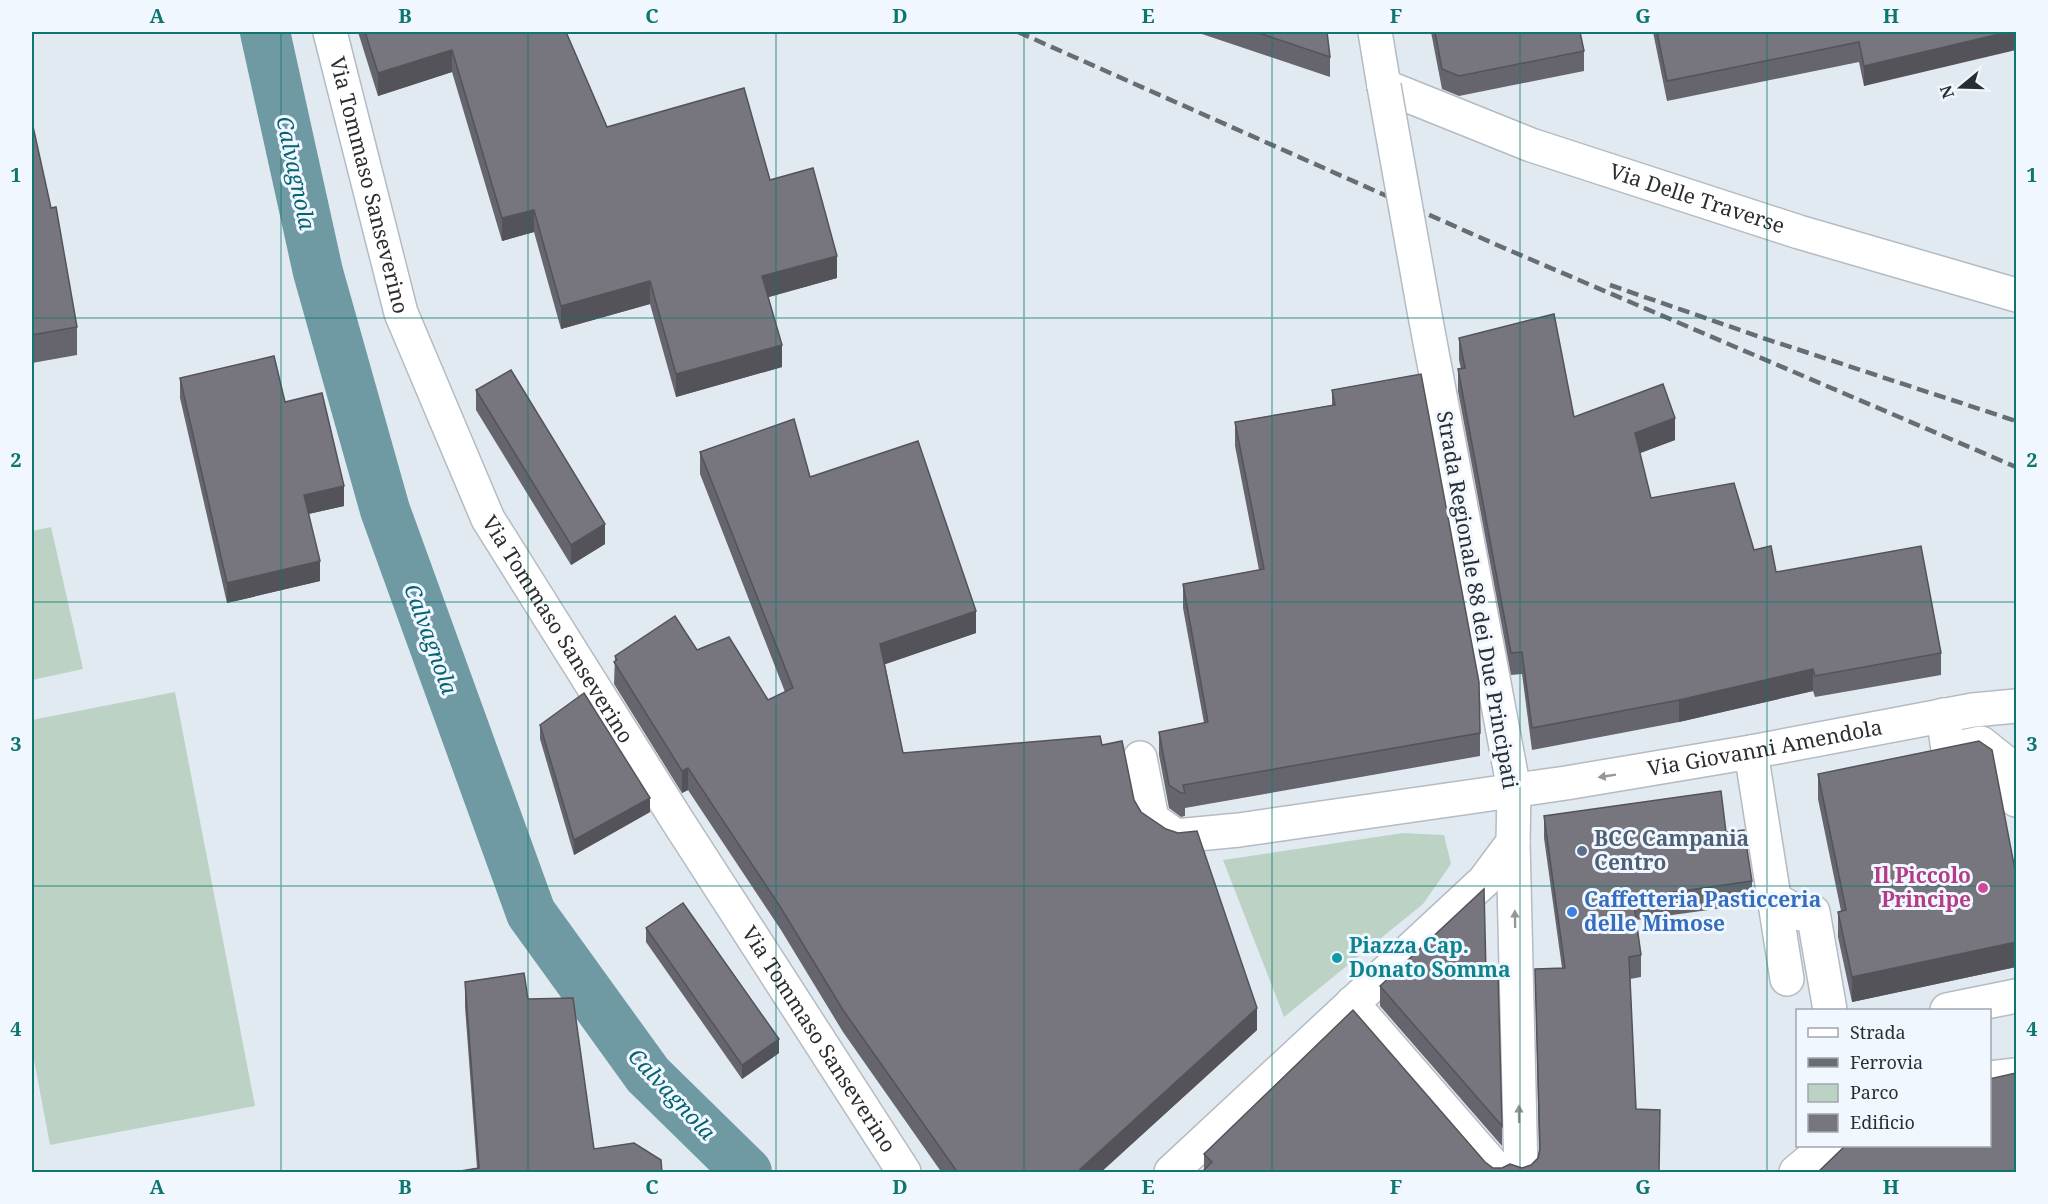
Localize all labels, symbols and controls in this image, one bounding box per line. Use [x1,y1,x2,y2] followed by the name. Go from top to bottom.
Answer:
[149,2,165,29] text: A
[398,2,412,29] text: B
[645,2,659,29] text: C
[892,2,908,29] text: D
[1141,2,1155,29] text: E
[1390,2,1402,29] text: F
[1635,2,1651,29] text: G
[1883,2,1899,29] text: H
[324,53,416,316] street label: Via Tommaso Sanseverino
[1931,57,1991,117] north arrow
[1934,82,1959,101] text: N
[270,113,324,233] water label: Calvagnola
[1606,156,1789,239] street label: Via Delle Traverse
[10,161,22,188] text: 1
[2026,161,2038,188] text: 1
[1431,409,1525,791] street label: Strada Regionale 88 dei Due Principati
[10,446,22,473] text: 2
[2026,446,2038,473] text: 2
[476,510,640,748] street label: Via Tommaso Sanseverino
[398,579,466,698] water label: Calvagnola
[1645,712,1884,782] street label: Via Giovanni Amendola
[10,730,22,757] text: 3
[2026,730,2038,757] text: 3
[1598,771,1617,780] one-way arrow
[1594,824,1749,876] place label: BCC Campania Centro
[1575,844,1589,858] marker: BCC Campania Centro
[1874,861,1971,913] place label: Il Piccolo Principe
[1976,881,1990,895] marker: Il Piccolo Principe
[1584,885,1821,937] place label: Caffetteria Pasticceria delle Mimose
[1565,905,1579,919] marker: Caffetteria Pasticceria delle Mimose
[1510,910,1520,929] one-way arrow
[736,920,903,1157] street label: Via Tommaso Sanseverino
[1349,931,1511,983] place label: Piazza Cap. Donato Somma
[1330,951,1344,965] marker: Piazza Cap. Donato Somma
[1796,1009,1991,1147] legend
[10,1015,22,1042] text: 4
[2026,1015,2038,1042] text: 4
[1850,1020,1906,1044] text: Strada
[622,1041,723,1146] water label: Calvagnola
[1850,1050,1923,1074] text: Ferrovia
[1850,1080,1899,1104] text: Parco
[1514,1105,1524,1124] one-way arrow
[1850,1110,1915,1134] text: Edificio
[149,1173,165,1200] text: A
[398,1173,412,1200] text: B
[645,1173,659,1200] text: C
[892,1173,908,1200] text: D
[1141,1173,1155,1200] text: E
[1390,1173,1402,1200] text: F
[1635,1173,1651,1200] text: G
[1883,1173,1899,1200] text: H

